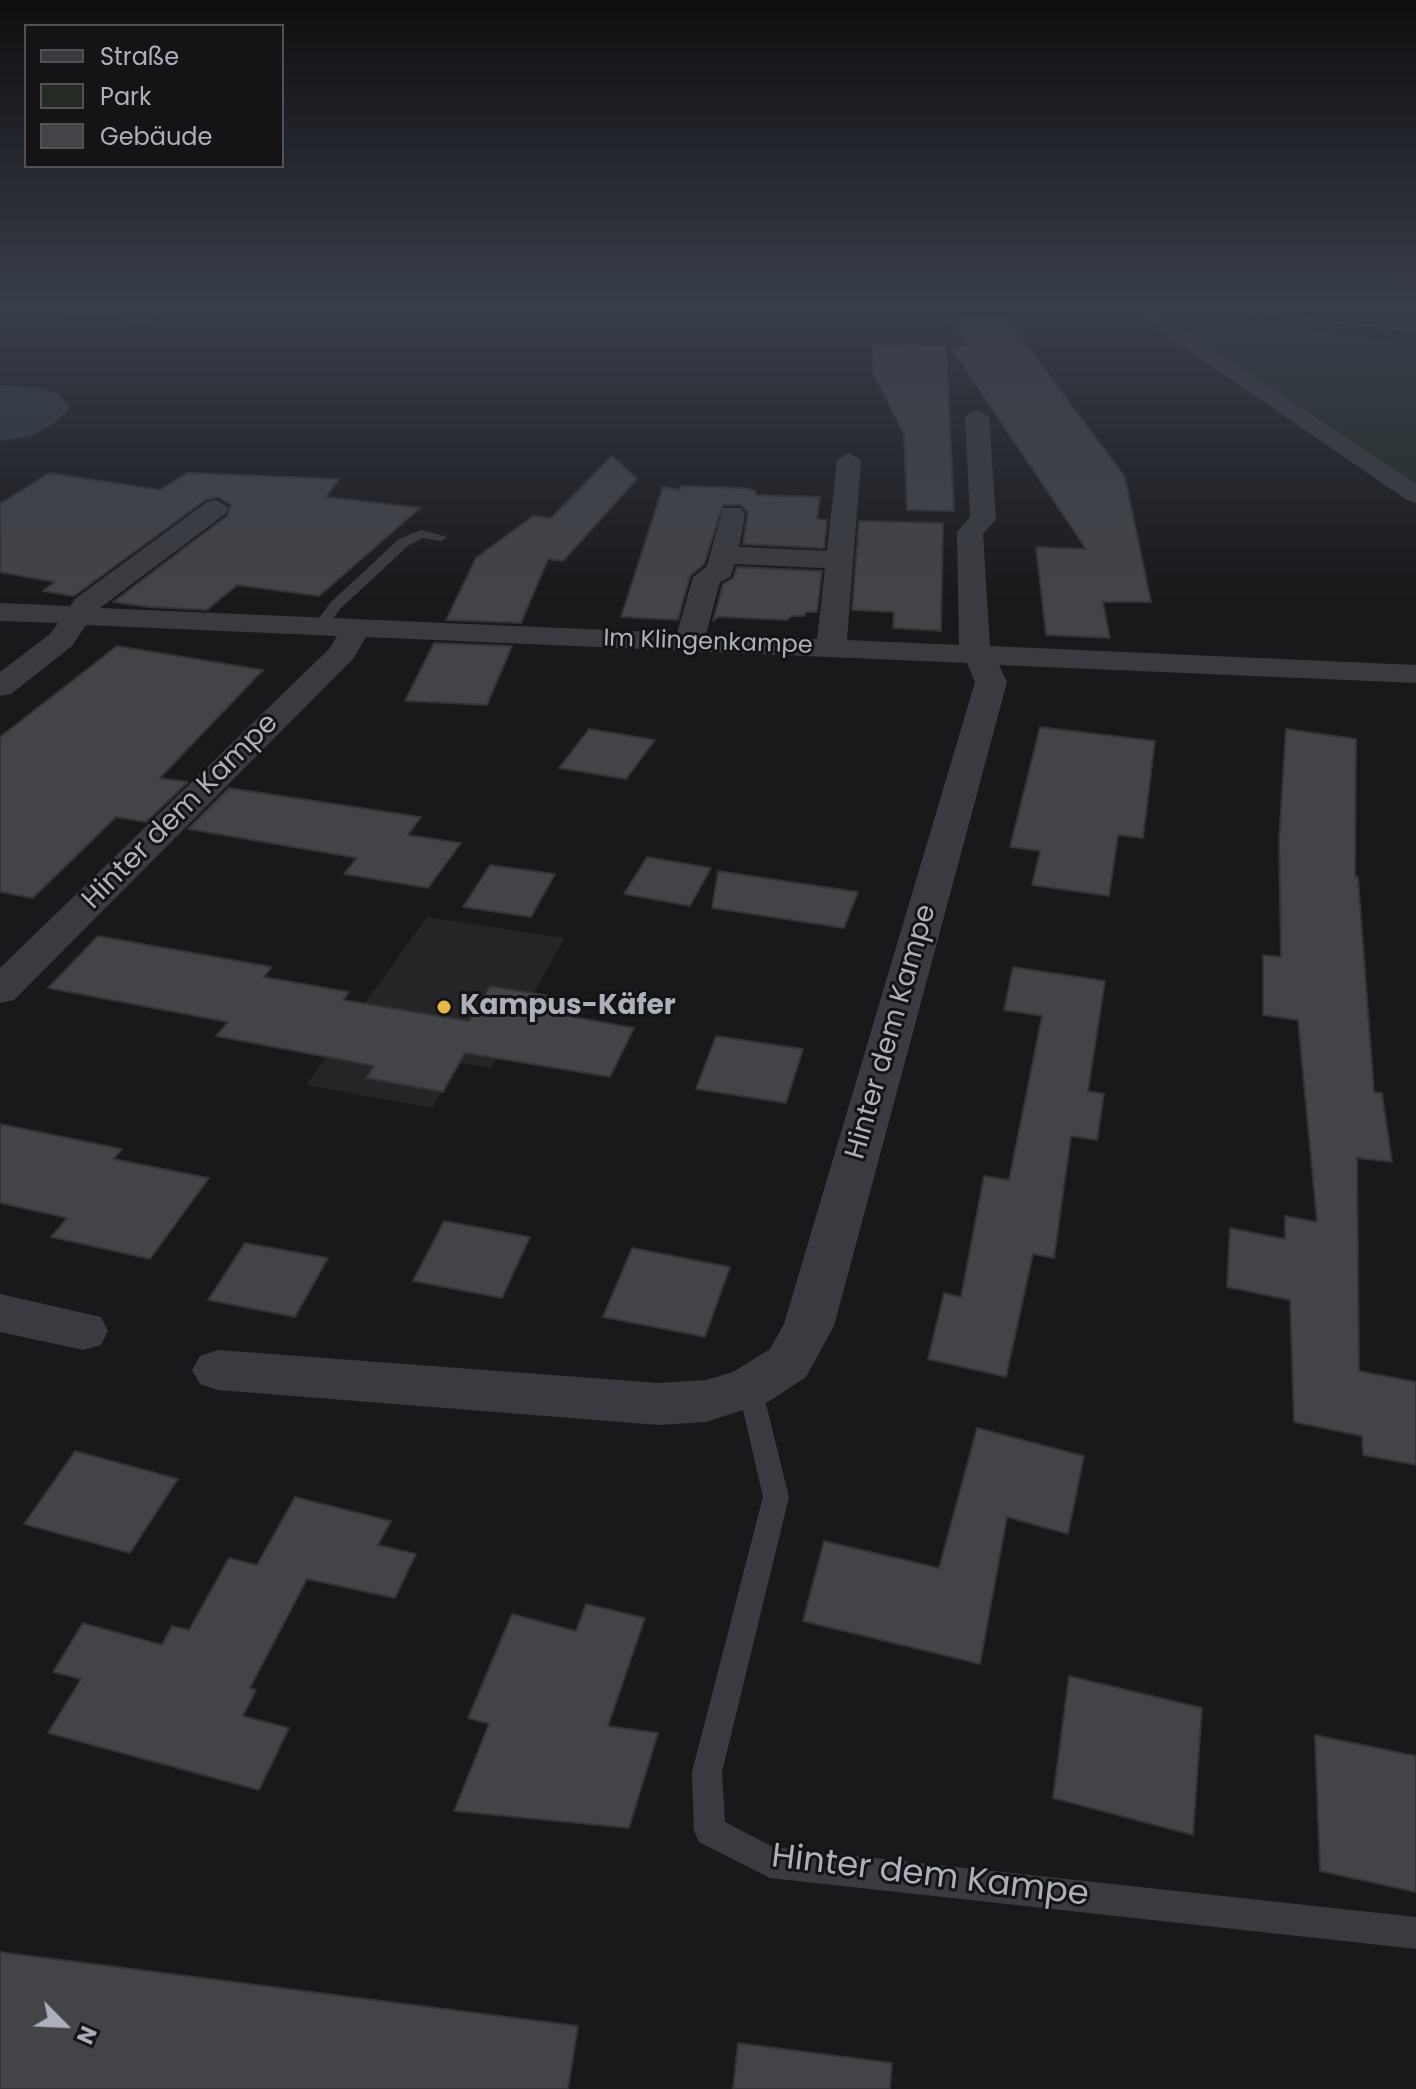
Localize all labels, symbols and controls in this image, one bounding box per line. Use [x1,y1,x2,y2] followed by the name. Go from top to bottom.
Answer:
[24,24,284,168] legend
[100,40,179,73] text: Straße
[100,80,151,113] text: Park
[100,120,212,153] text: Gebäude
[603,625,813,661] street label: Im Klingenkampe
[76,707,286,917] street label: Hinter dem Kampe
[840,901,944,1163] street label: Hinter dem Kampe
[460,990,676,1024] place label: Kampus-Käfer
[435,998,453,1016] marker: Kampus-Käfer
[769,1837,1091,1917] street label: Hinter dem Kampe
[24,1985,104,2065] north arrow
[69,2021,104,2049] text: N

